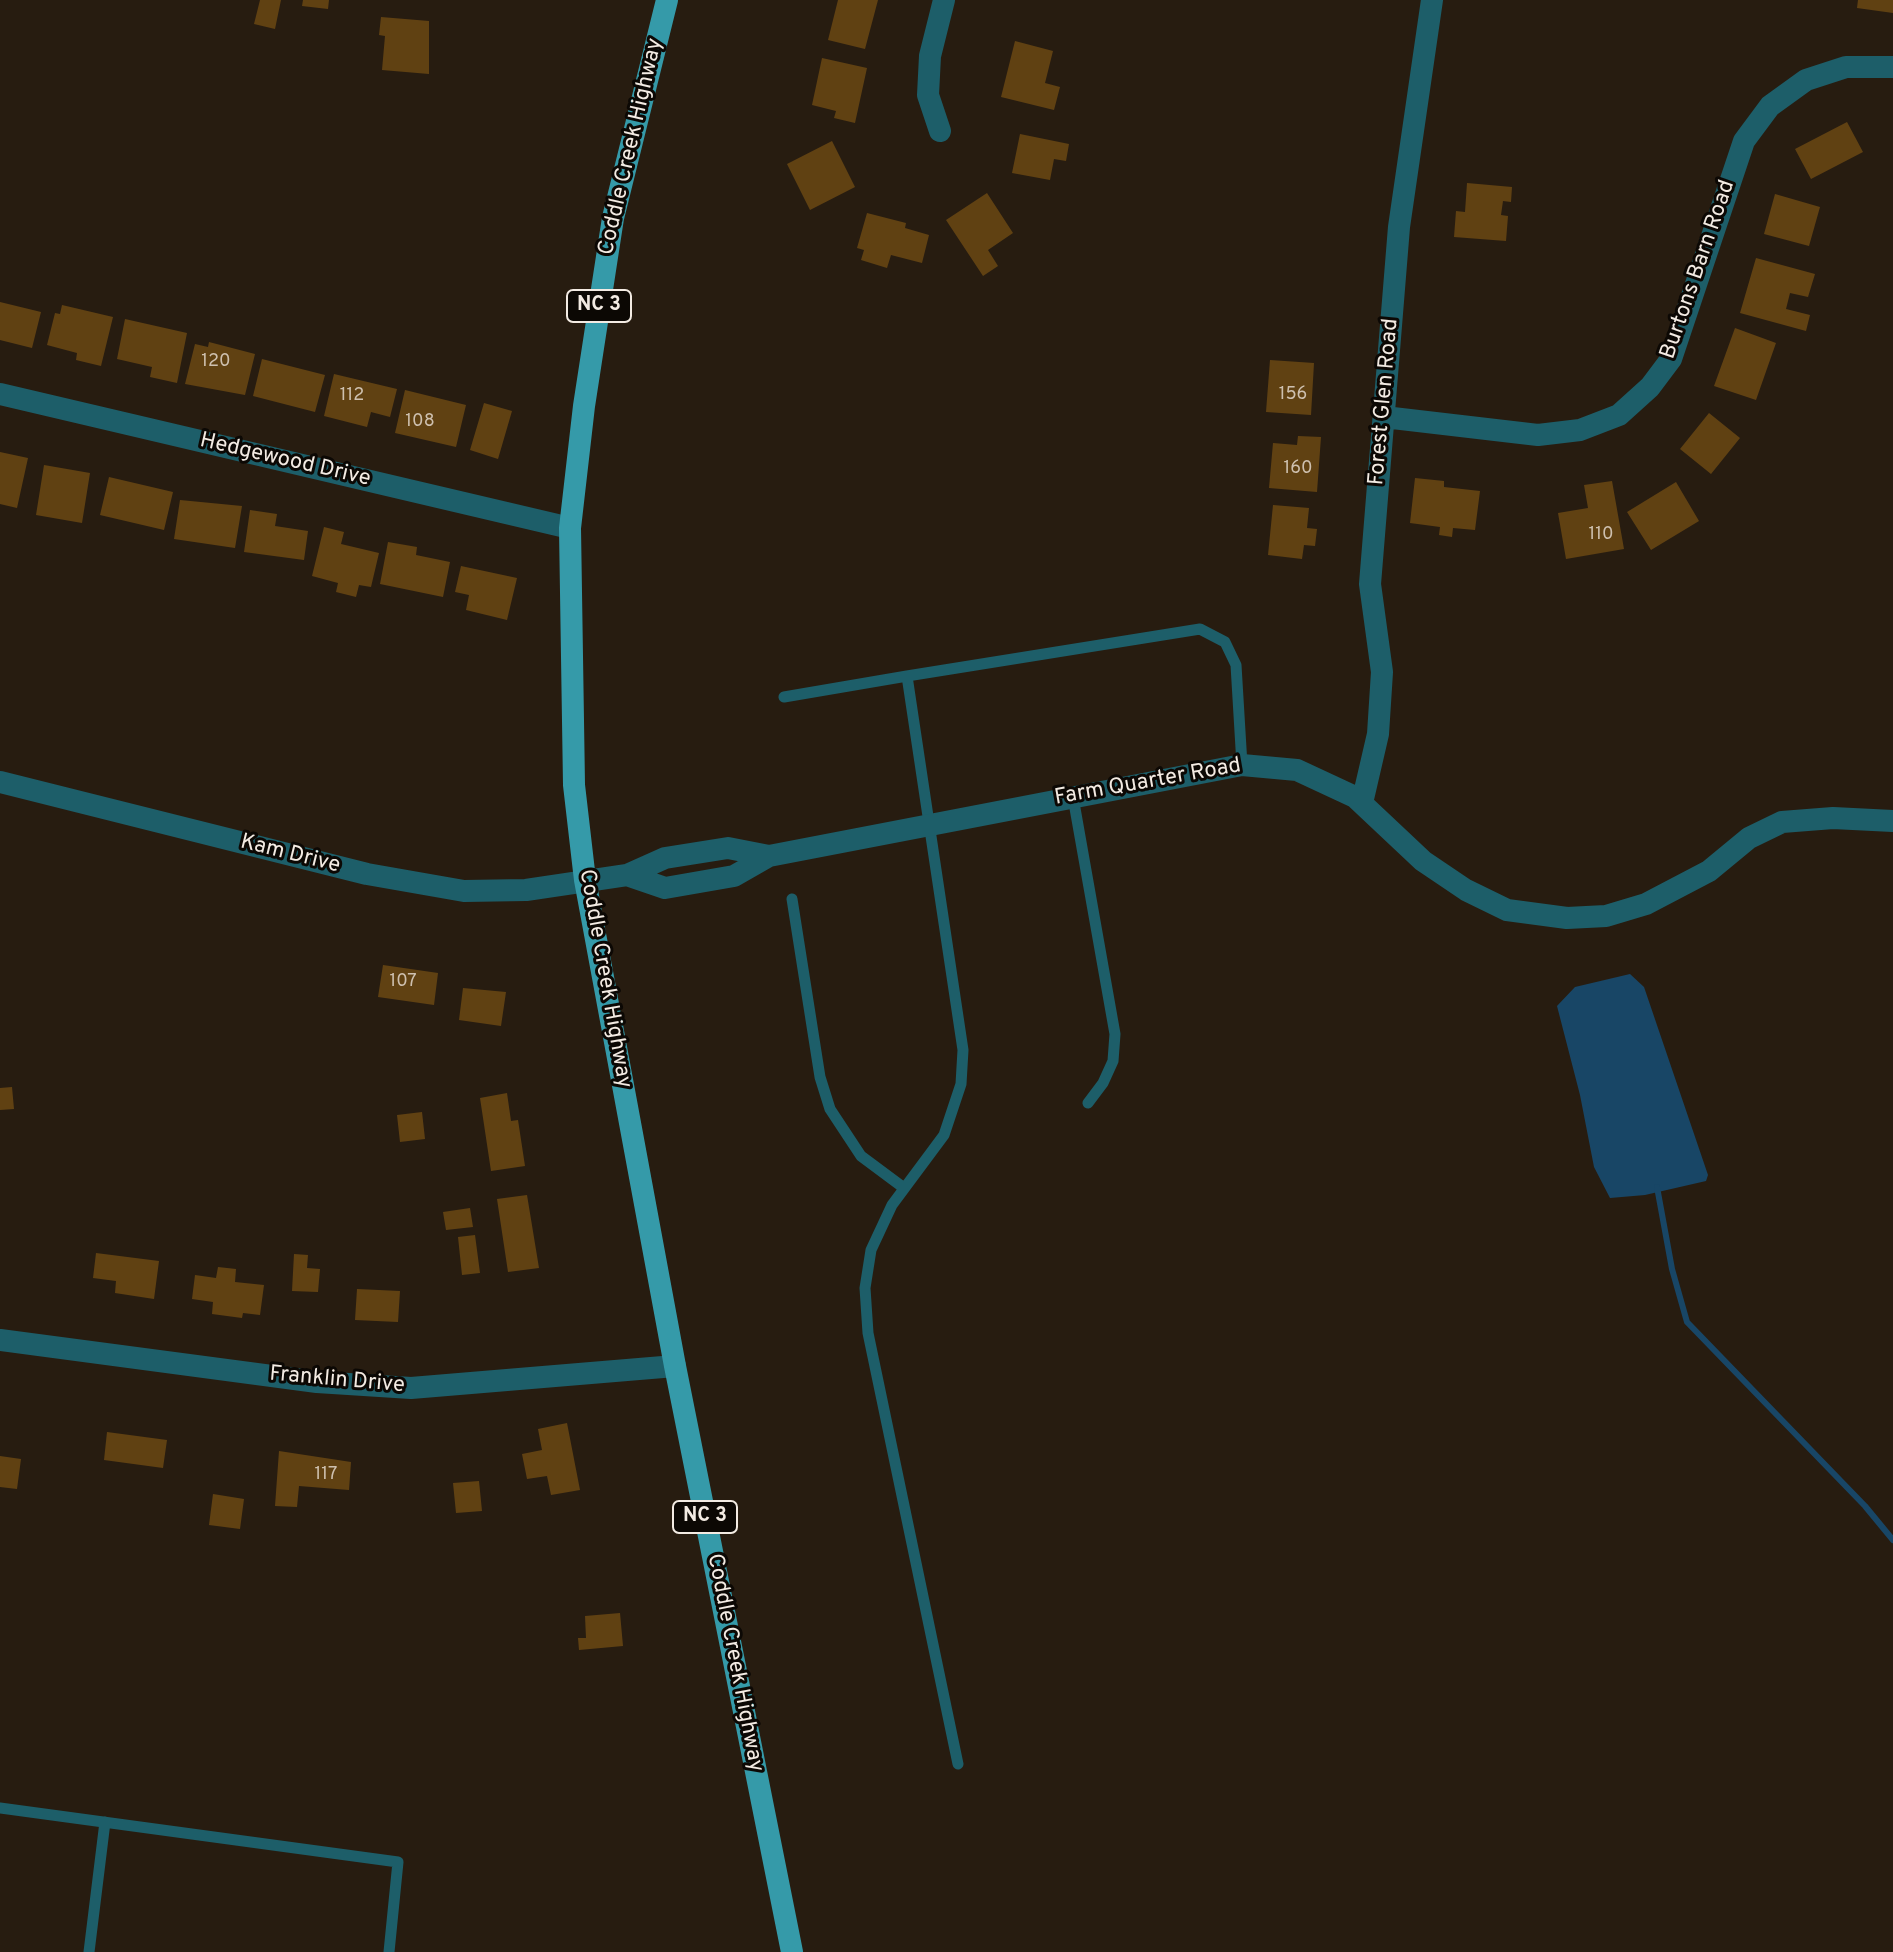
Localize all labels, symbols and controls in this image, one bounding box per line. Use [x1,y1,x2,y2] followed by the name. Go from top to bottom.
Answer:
[594,36,670,258] street label: Coddle Creek Highway
[1656,177,1742,363] street label: Burtons Barn Road
[567,290,631,322] road number: NC 3
[1365,317,1405,487] street label: Forest Glen Road
[201,351,231,373] house number: 120
[1279,384,1307,406] house number: 156
[340,385,364,407] house number: 112
[405,411,435,433] house number: 108
[197,429,373,493] street label: Hedgewood Drive
[1283,458,1313,480] house number: 160
[1589,524,1613,546] house number: 110
[1053,754,1243,812] street label: Farm Quarter Road
[237,830,343,880] street label: Kam Drive
[572,867,636,1091] street label: Coddle Creek Highway
[389,971,417,993] house number: 107
[268,1362,406,1400] street label: Franklin Drive
[315,1464,337,1486] house number: 117
[673,1501,737,1533] road number: NC 3
[700,1552,768,1774] street label: Coddle Creek Highway

